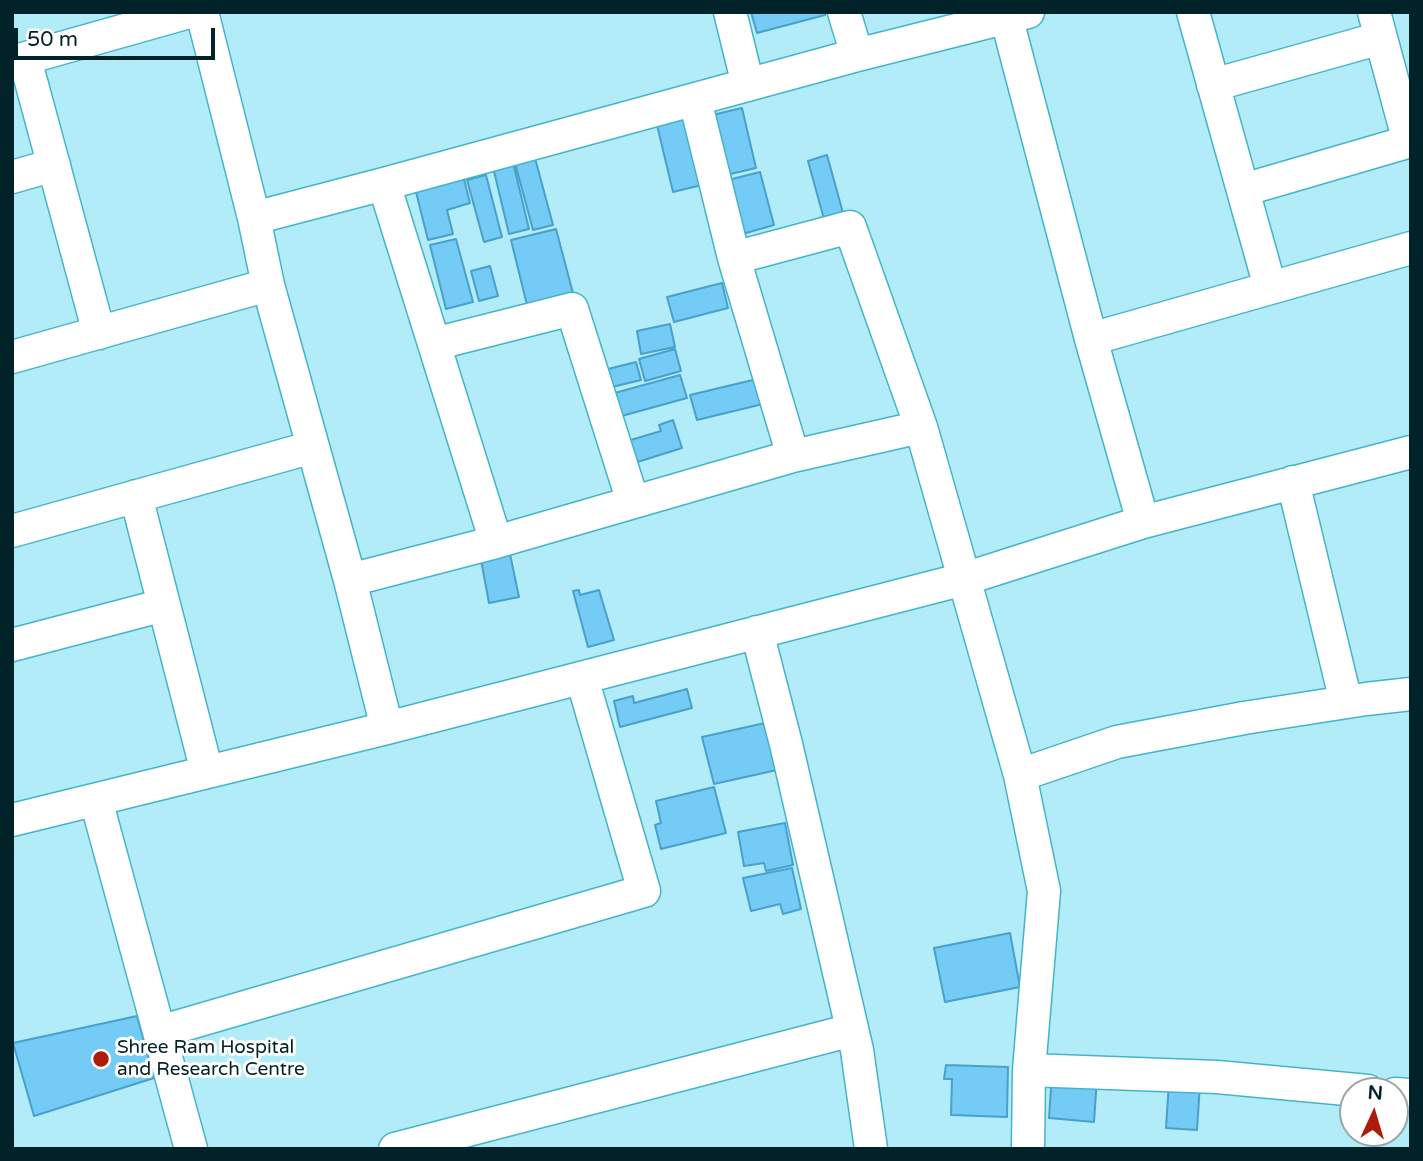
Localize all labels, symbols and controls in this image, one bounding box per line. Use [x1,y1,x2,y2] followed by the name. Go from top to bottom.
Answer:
[18,14,219,58] scale bar
[27,27,78,52] text: 50 m
[117,1037,305,1081] place label: Shree Ram Hospital and Research Centre
[91,1049,111,1069] marker: Shree Ram Hospital and Research Centre
[1339,1077,1409,1147] north arrow
[1367,1082,1384,1105] text: N

